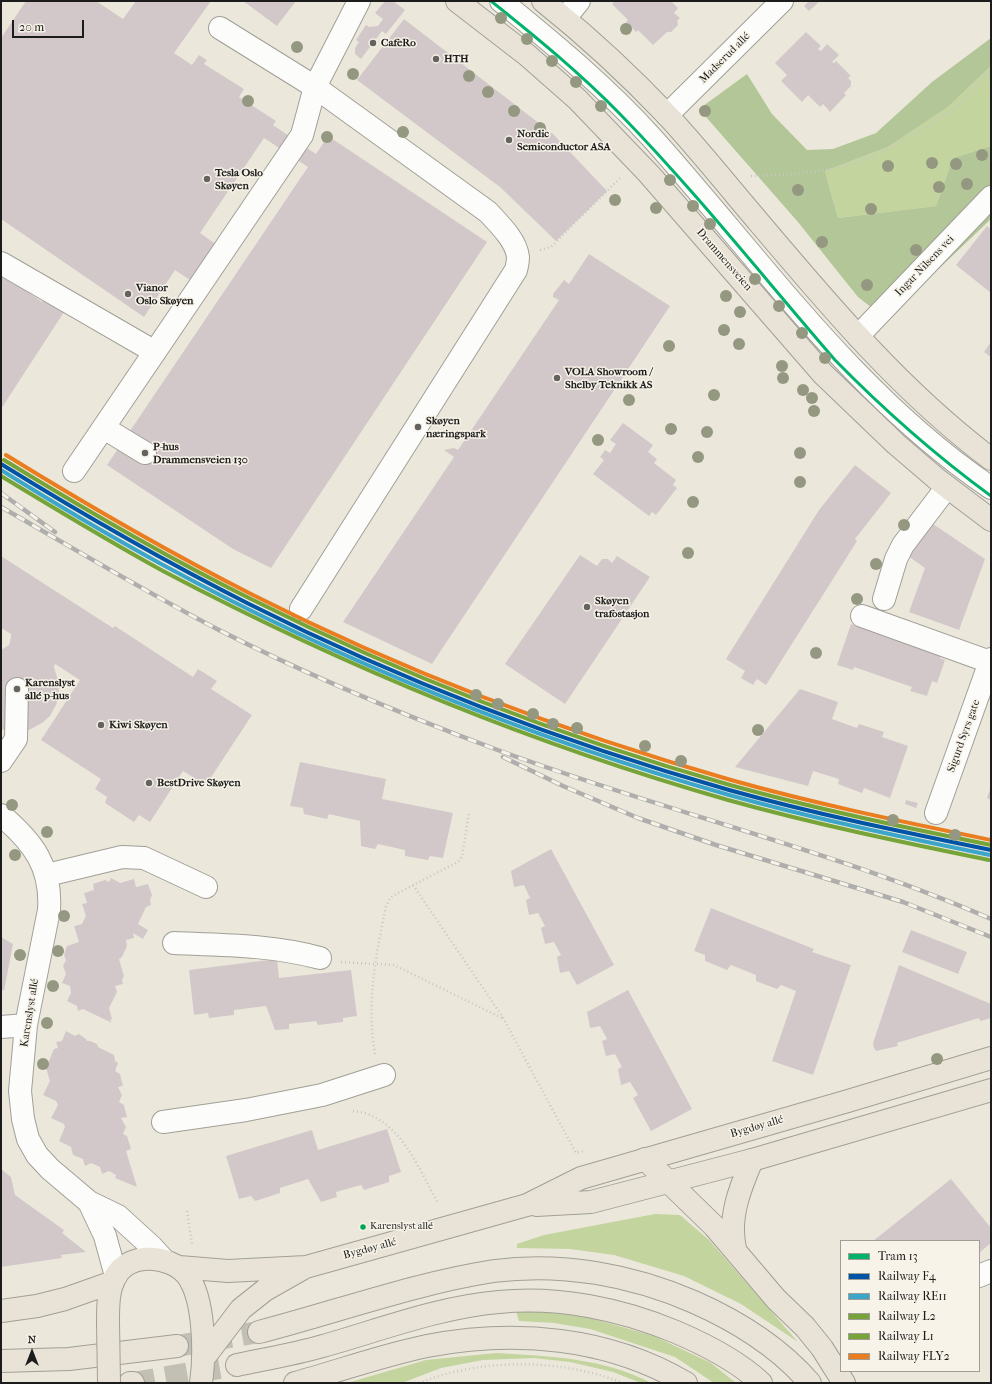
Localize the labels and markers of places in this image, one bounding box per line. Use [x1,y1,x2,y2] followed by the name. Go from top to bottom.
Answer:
[381,36,416,50] place label: CafeRo
[368,38,378,48] marker: CafeRo
[444,52,469,66] place label: HTH
[431,54,441,64] marker: HTH
[517,127,611,153] place label: Nordic Semiconductor ASA
[504,135,514,145] marker: Nordic Semiconductor ASA
[215,166,263,192] place label: Tesla Oslo Skøyen
[202,174,212,184] marker: Tesla Oslo Skøyen
[136,281,193,307] place label: Vianor Oslo Skøyen
[123,289,133,299] marker: Vianor Oslo Skøyen
[565,365,653,391] place label: VOLA Showroom / Shelby Teknikk AS
[552,373,562,383] marker: VOLA Showroom / Shelby Teknikk AS
[426,414,486,440] place label: Skøyen næringspark
[413,422,423,432] marker: Skøyen næringspark
[153,440,248,466] place label: P-hus Drammensveien 130
[140,448,150,458] marker: P-hus Drammensveien 130
[595,594,650,620] place label: Skøyen trafostasjon
[582,602,592,612] marker: Skøyen trafostasjon
[25,676,75,702] place label: Karenslyst allé p-hus
[12,684,22,694] marker: Karenslyst allé p-hus
[109,718,168,732] place label: Kiwi Skøyen
[96,720,106,730] marker: Kiwi Skøyen
[157,776,241,790] place label: BestDrive Skøyen
[144,778,154,788] marker: BestDrive Skøyen
[370,1221,433,1233] place label: Karenslyst allé
[358,1222,368,1232] marker: Karenslyst allé

